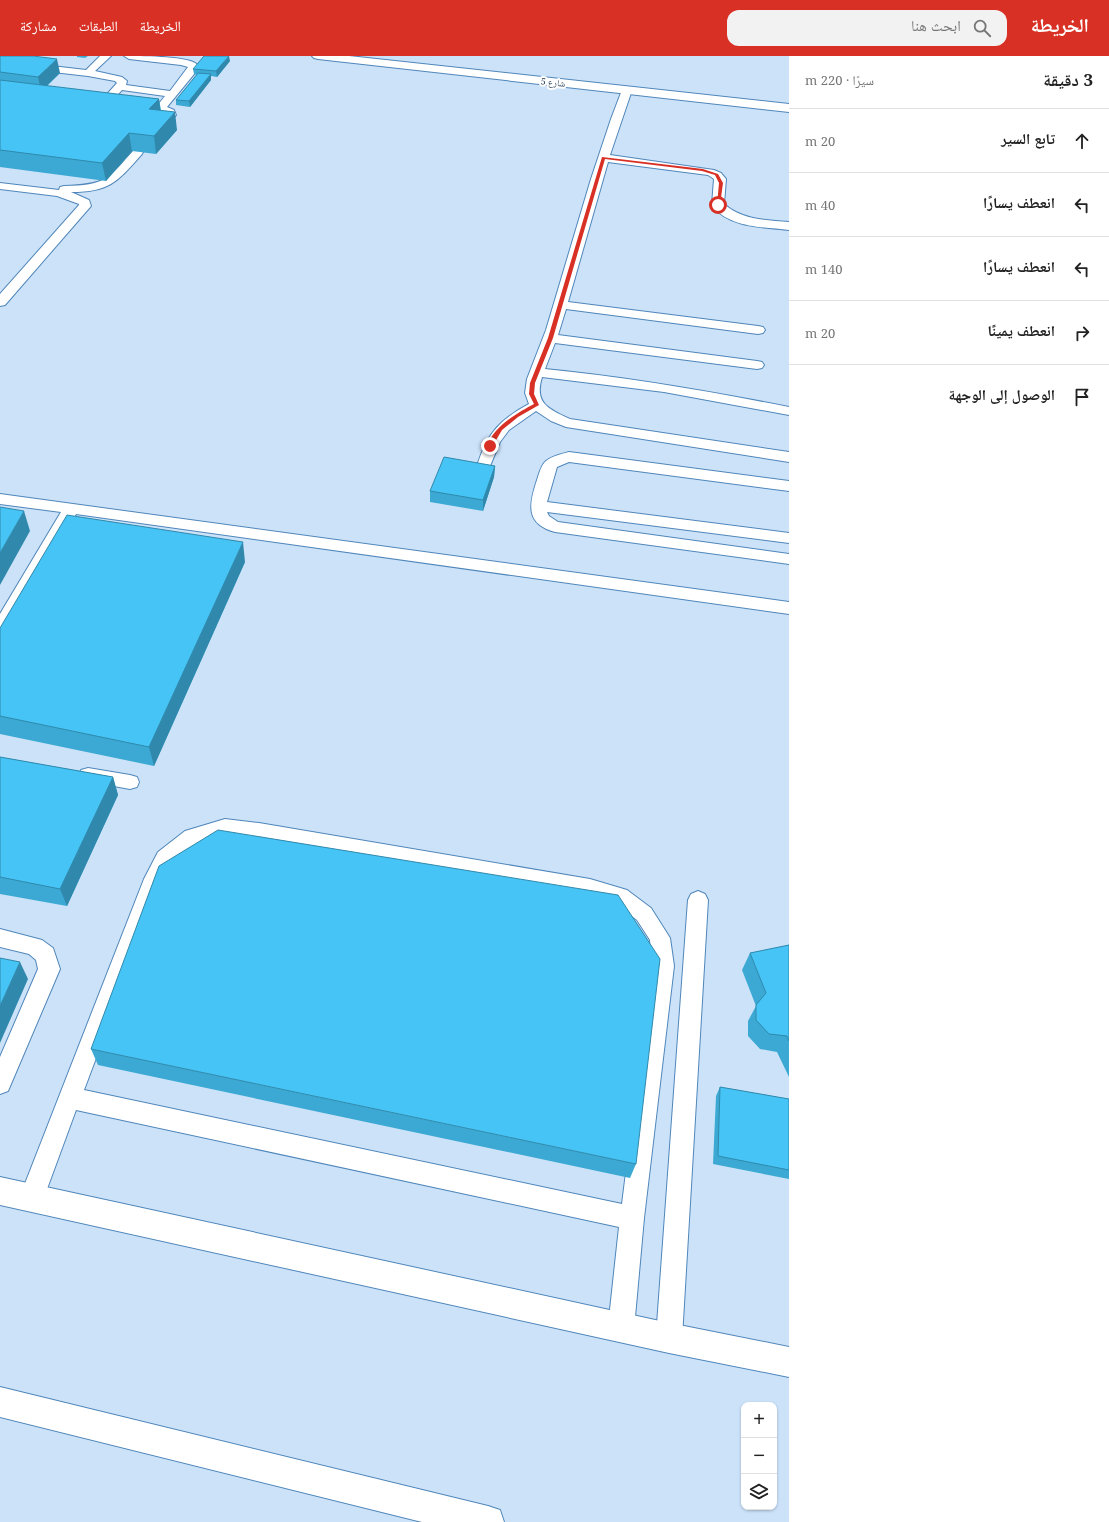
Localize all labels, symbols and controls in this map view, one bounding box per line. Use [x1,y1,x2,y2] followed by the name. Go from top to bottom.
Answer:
[727,10,1007,46] search box
[1031,12,1089,38] text: الخريطة
[911,15,961,35] text: ابحث هنا
[20,16,57,35] text: مشاركة
[79,16,118,35] text: الطبقات
[140,16,181,35] text: الخريطة
[971,17,993,39] icon: search
[1043,68,1093,91] text: 3 دقيقة
[805,71,874,89] text: سيرًا · 220 m
[540,74,566,90] street label: شارع 5
[1001,128,1055,148] text: تابع السير
[1071,130,1093,152] icon: ahead
[805,132,835,150] text: 20 m
[983,192,1055,212] text: انعطف يسارًا
[1071,194,1093,216] icon: left
[709,196,727,214] route start
[805,196,835,214] text: 40 m
[983,256,1055,276] text: انعطف يسارًا
[1071,258,1093,280] icon: left
[805,260,843,278] text: 140 m
[987,320,1055,340] text: انعطف يمينًا
[1071,322,1093,344] icon: right
[805,324,835,342] text: 20 m
[949,384,1055,404] text: الوصول إلى الوجهة
[1071,386,1093,408] icon: arrive
[481,437,499,455] route end
[741,1402,777,1510] map controls
[741,1402,777,1438] button: +
[741,1438,777,1474] button: −
[741,1474,777,1510] button: layers

